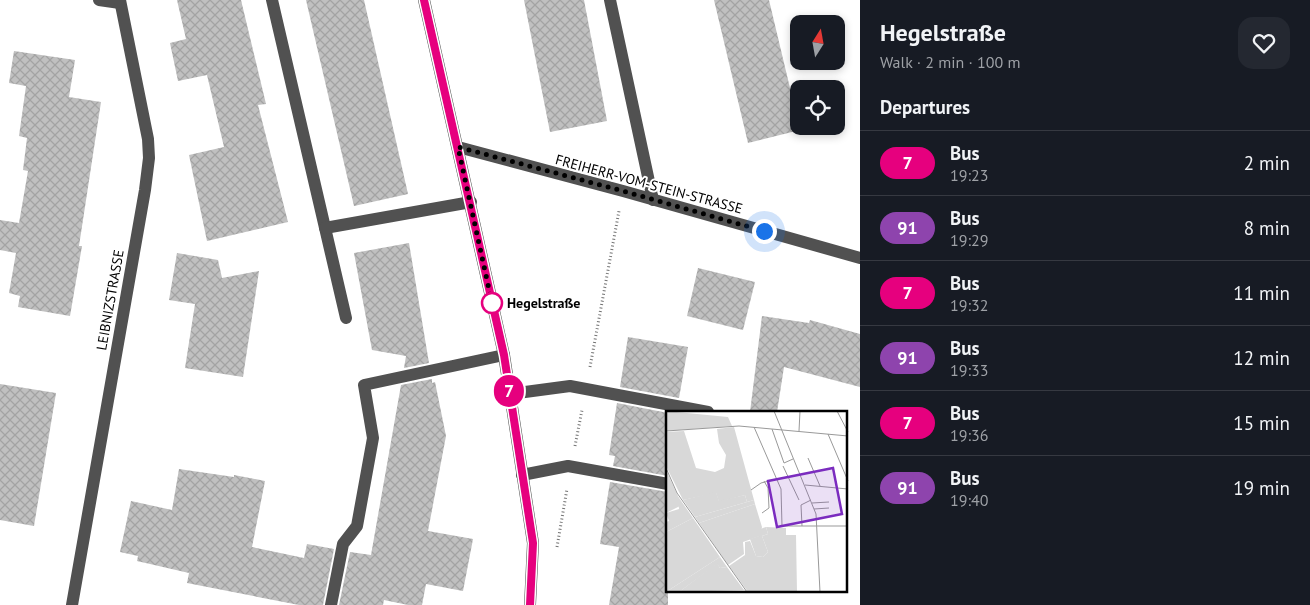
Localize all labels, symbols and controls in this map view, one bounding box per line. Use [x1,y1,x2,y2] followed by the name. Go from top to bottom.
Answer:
[790,15,845,70] north arrow
[790,15,845,135] map controls
[880,17,1006,48] text: Hegelstraße
[1238,17,1290,69] button: heart
[880,52,1020,72] text: Walk · 2 min · 100 m
[790,80,845,135] button: locate
[880,95,970,119] text: Departures
[950,141,979,165] text: Bus
[553,150,745,218] street label: FREIHERR-VOM-STEIN-STRASSE
[902,151,913,174] text: 7
[1244,151,1290,175] text: 2 min
[950,165,988,185] text: 19:23
[950,206,979,230] text: Bus
[897,216,918,239] text: 91
[1244,216,1290,240] text: 8 min
[752,219,777,244] your location
[950,230,988,250] text: 19:29
[92,248,128,352] street label: LEIBNIZSTRASSE
[950,271,979,295] text: Bus
[902,281,913,304] text: 7
[1233,281,1290,305] text: 11 min
[481,292,503,314] marker: Hegelstraße
[507,294,580,312] place label: Hegelstraße
[950,295,988,315] text: 19:32
[950,336,979,360] text: Bus
[897,346,918,369] text: 91
[1233,346,1290,370] text: 12 min
[950,360,988,380] text: 19:33
[493,375,525,407] line badge: 7
[504,379,514,402] text: 7
[950,401,979,425] text: Bus
[666,411,848,592] inset map
[902,411,913,434] text: 7
[1233,411,1290,435] text: 15 min
[950,425,988,445] text: 19:36
[950,466,979,490] text: Bus
[897,476,918,499] text: 91
[1233,476,1290,500] text: 19 min
[950,490,988,510] text: 19:40

